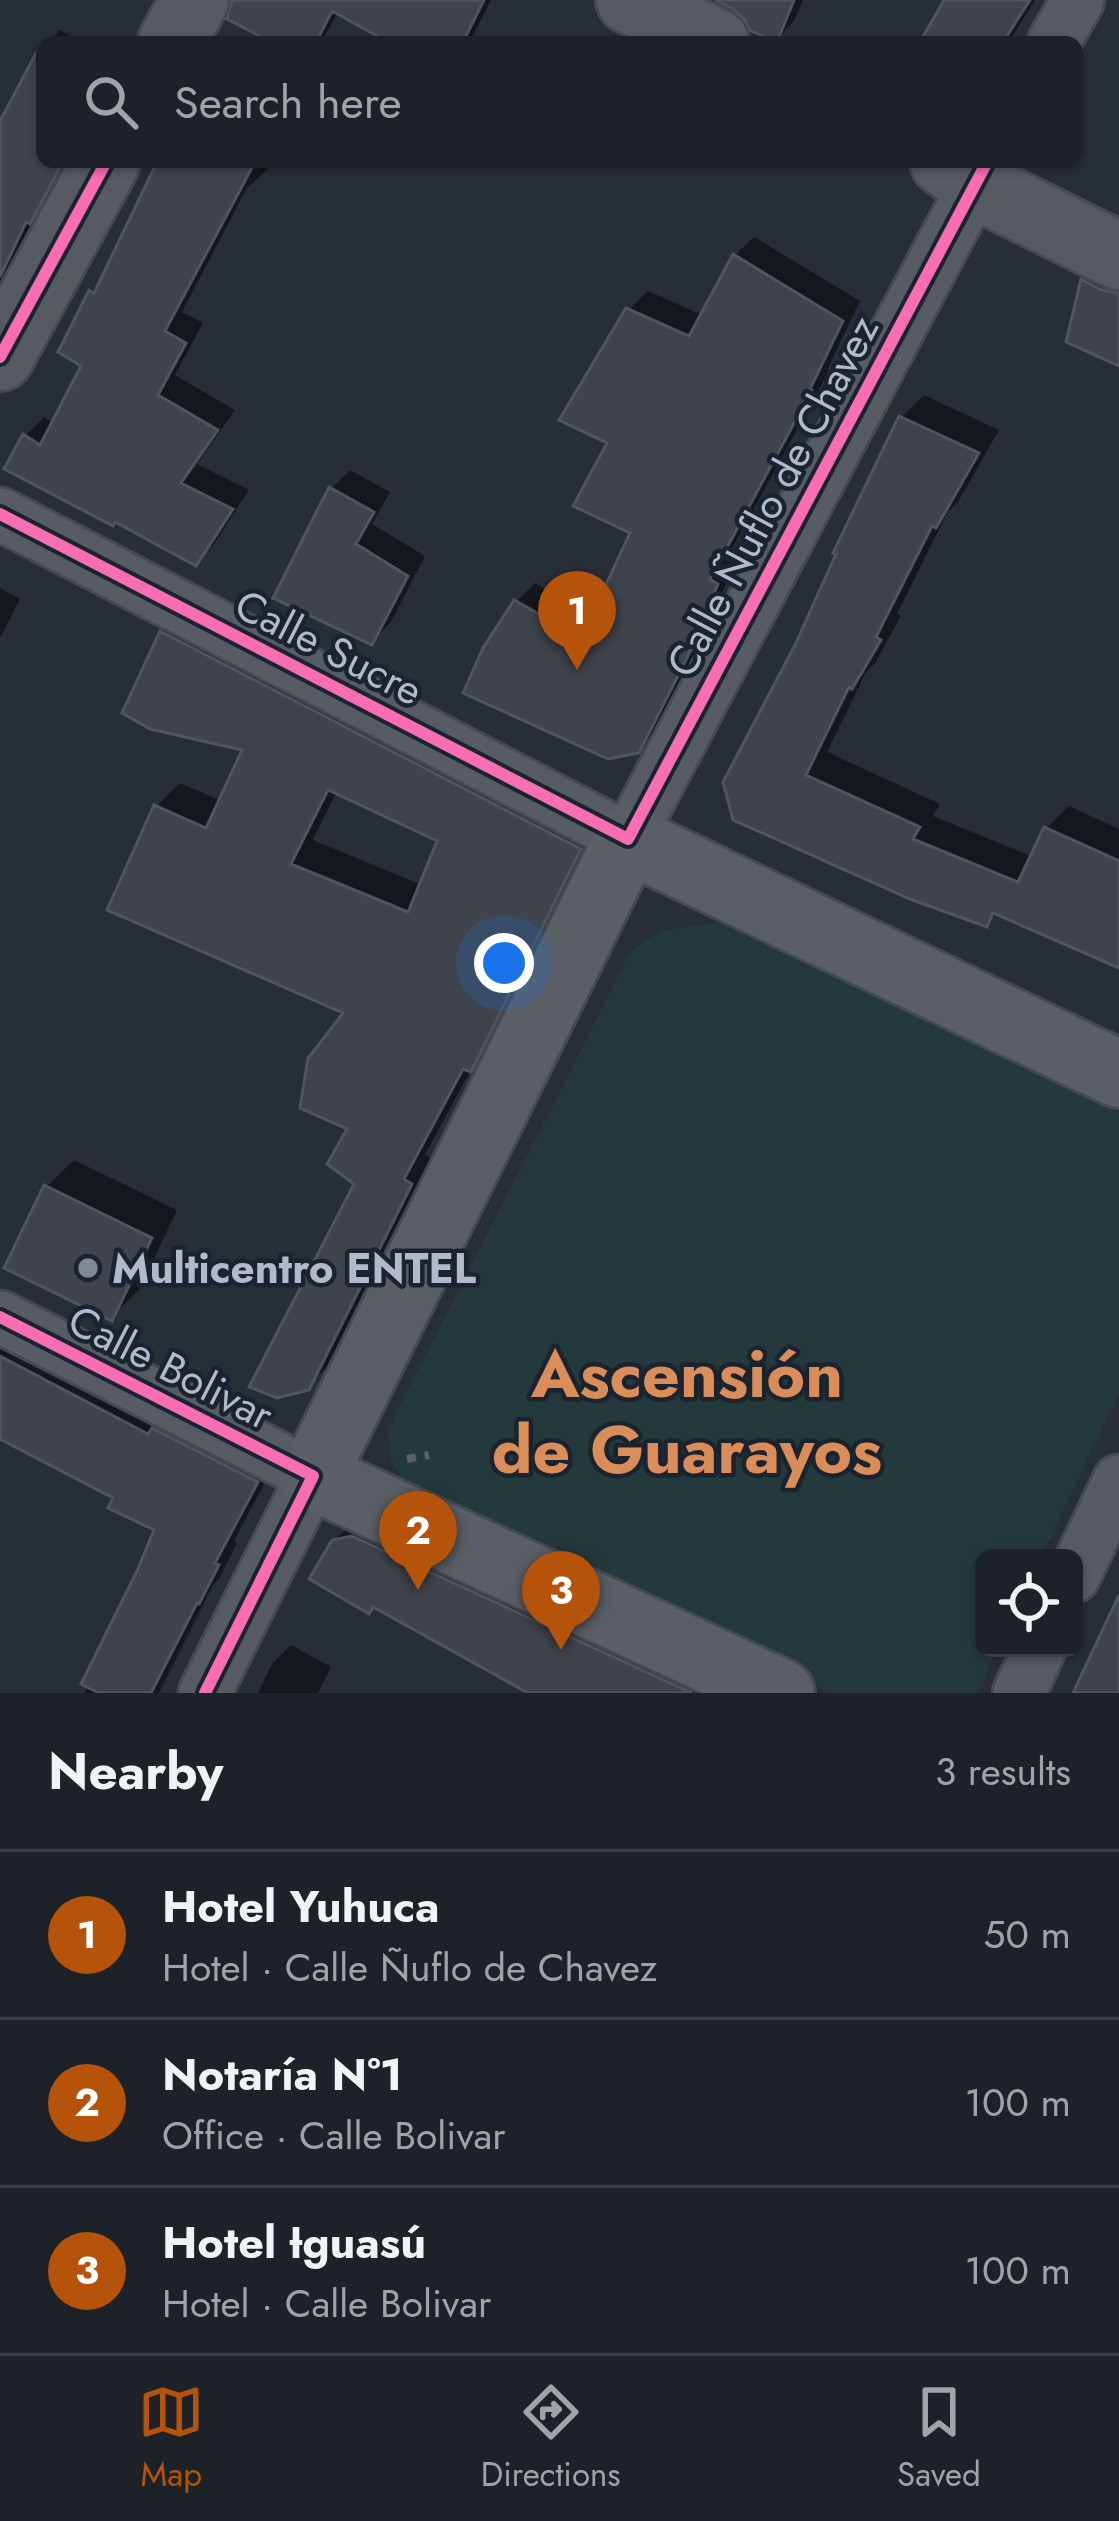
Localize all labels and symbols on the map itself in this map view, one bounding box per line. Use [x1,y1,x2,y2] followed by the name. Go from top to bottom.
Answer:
[651,305,894,688] street label: Calle Ñuflo de Chavez
[538,571,616,670] pin: 1
[224,574,433,721] street label: Calle Sucre
[474,933,534,993] your location
[112,1238,477,1299] place label: Multicentro ENTEL
[75,1255,101,1281] marker: Multicentro ENTEL
[58,1290,284,1445] street label: Calle Bolivar
[492,1326,882,1498] district label: Ascensión de Guarayos
[379,1491,457,1590] pin: 2
[522,1551,600,1650] pin: 3

